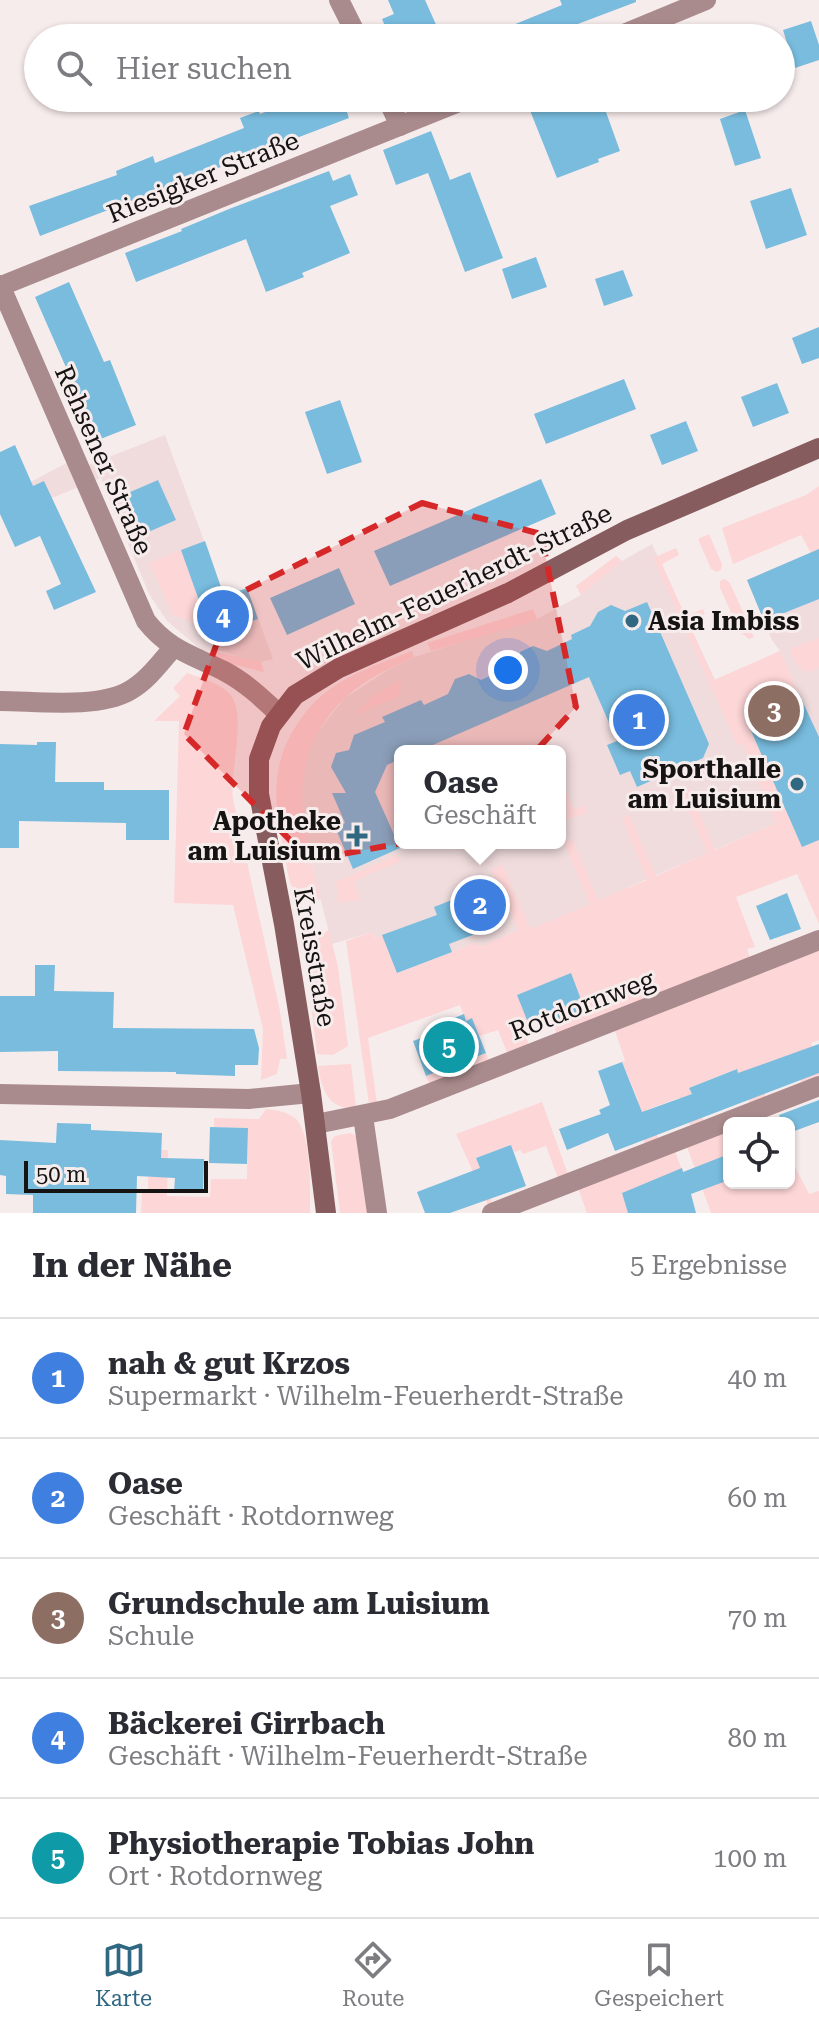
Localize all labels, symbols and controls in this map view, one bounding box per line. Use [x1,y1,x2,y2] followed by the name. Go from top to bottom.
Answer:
[24,24,795,112] search box
[52,46,96,90] icon: search
[116,51,292,86] text: Hier suchen
[103,125,303,229] street label: Riesigker Straße
[49,361,159,559] street label: Rehsener Straße
[292,498,616,676] street label: Wilhelm-Feuerherdt-Straße
[197,586,249,646] pin: 4
[648,606,799,636] place label: Asia Imbiss
[623,612,641,630] marker: Asia Imbiss
[488,650,528,690] your location
[748,681,800,741] pin: 3
[613,690,665,750] pin: 1
[394,745,566,849] popup
[627,754,781,814] place label: Sporthalle am Luisium
[423,765,498,800] text: Oase
[788,775,806,793] marker: Sporthalle am Luisium
[423,800,537,830] text: Geschäft
[187,806,341,866] place label: Apotheke am Luisium
[348,827,366,845] marker: Apotheke am Luisium
[454,875,506,935] pin: 2
[288,885,342,1029] street label: Kreisstraße
[505,964,659,1046] street label: Rotdornweg
[423,1017,475,1077] pin: 5
[723,1117,795,1189] map controls
[723,1117,795,1189] button: locate
[24,1157,208,1193] scale bar
[36,1162,86,1187] text: 50 m
[32,1245,232,1285] text: In der Nähe
[630,1250,787,1280] text: 5 Ergebnisse
[108,1346,350,1381] text: nah & gut Krzos
[51,1363,65,1393] text: 1
[728,1363,787,1393] text: 40 m
[108,1381,623,1411] text: Supermarkt · Wilhelm-Feuerherdt-Straße
[108,1466,183,1501] text: Oase
[51,1483,65,1513] text: 2
[728,1483,787,1513] text: 60 m
[108,1501,394,1531] text: Geschäft · Rotdornweg
[108,1586,490,1621] text: Grundschule am Luisium
[51,1603,65,1633] text: 3
[728,1603,787,1633] text: 70 m
[108,1621,194,1651] text: Schule
[108,1706,385,1741] text: Bäckerei Girrbach
[51,1723,65,1753] text: 4
[728,1723,787,1753] text: 80 m
[108,1741,587,1771] text: Geschäft · Wilhelm-Feuerherdt-Straße
[108,1826,534,1861] text: Physiotherapie Tobias John
[51,1843,65,1873] text: 5
[713,1843,787,1873] text: 100 m
[108,1861,322,1891] text: Ort · Rotdornweg
[95,1938,152,2011] tab: Karte
[342,1938,404,2011] tab: Route
[594,1938,724,2011] tab: Gespeichert

